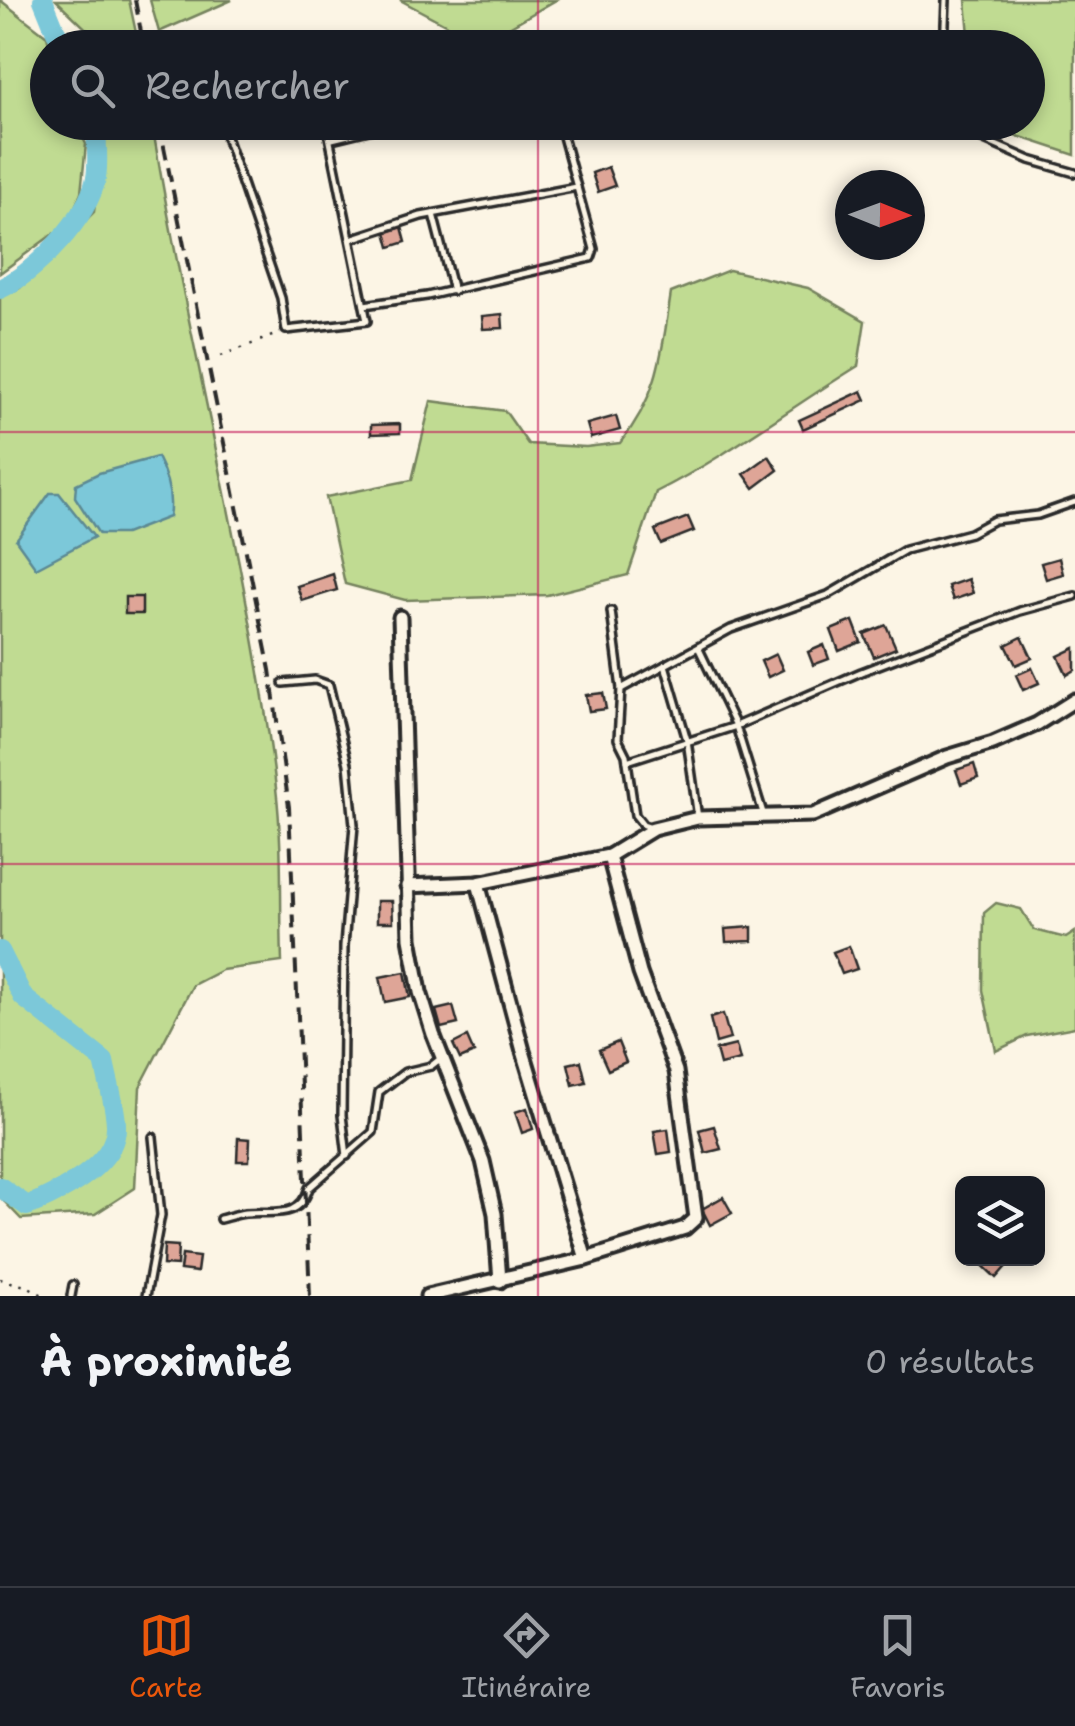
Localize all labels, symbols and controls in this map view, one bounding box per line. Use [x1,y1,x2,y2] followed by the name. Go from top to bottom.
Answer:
[30,30,1045,140] search box
[65,58,120,113] icon: search
[145,60,350,111] text: Rechercher
[835,170,925,260] north arrow
[955,1176,1045,1266] map controls
[955,1176,1045,1266] button: layers
[40,1333,293,1389] text: À proximité
[865,1340,1035,1383] text: 0 résultats
[129,1608,203,1706] tab: Carte
[461,1608,592,1706] tab: Itinéraire
[850,1608,946,1706] tab: Favoris

